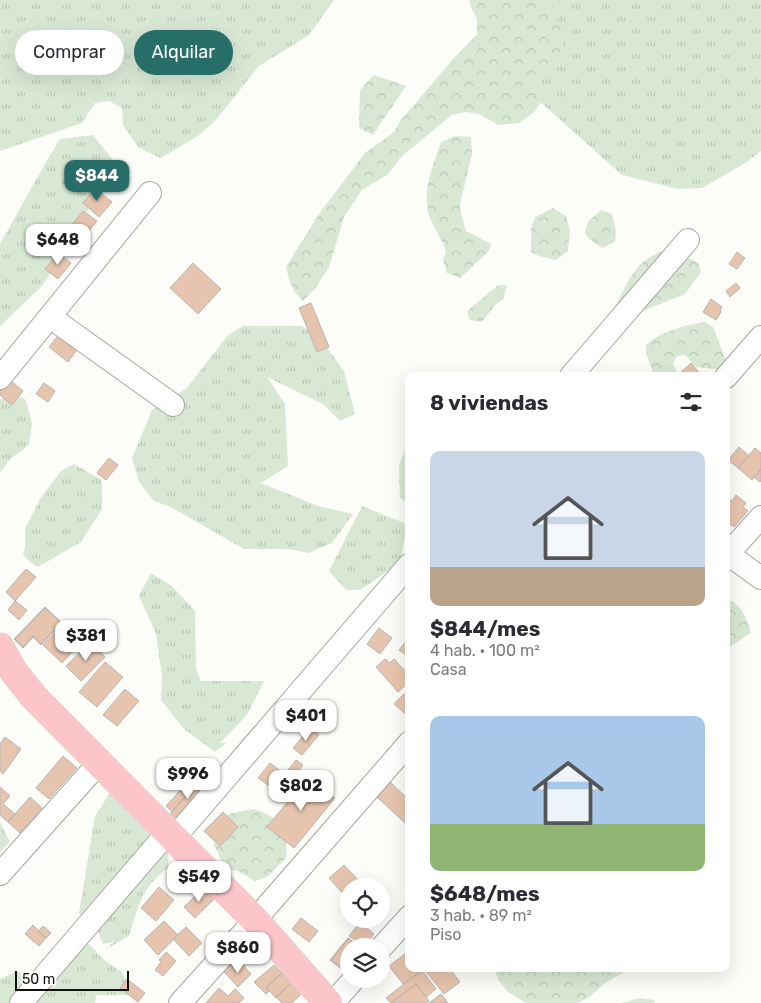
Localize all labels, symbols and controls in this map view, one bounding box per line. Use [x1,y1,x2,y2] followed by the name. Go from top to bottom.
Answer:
[15,30,124,75] chip: Comprar
[134,30,233,75] chip: Alquilar
[67,160,127,202] pin: $844
[75,166,119,185] text: $844
[28,224,88,266] pin: $648
[37,230,79,249] text: $648
[677,388,705,416] icon: filters
[430,390,548,415] text: 8 viviendas
[523,483,613,573] icon: home
[430,616,540,641] text: $844/mes
[56,620,116,662] pin: $381
[66,626,106,645] text: $381
[430,641,540,660] text: 4 hab. · 100 m²
[430,660,466,679] text: Casa
[276,700,336,742] pin: $401
[286,706,326,725] text: $401
[523,748,613,838] icon: home
[158,758,218,800] pin: $996
[167,764,209,783] text: $996
[271,770,331,812] pin: $802
[280,776,322,795] text: $802
[169,860,229,903] pin: $549
[178,867,220,886] text: $549
[340,878,390,988] map controls
[340,878,390,928] button: locate
[430,881,540,906] text: $648/mes
[430,906,532,925] text: 3 hab. · 89 m²
[430,925,462,944] text: Piso
[208,932,268,974] pin: $860
[217,938,259,957] text: $860
[340,938,390,988] button: layers
[15,968,129,991] scale bar
[22,971,55,988] text: 50 m

